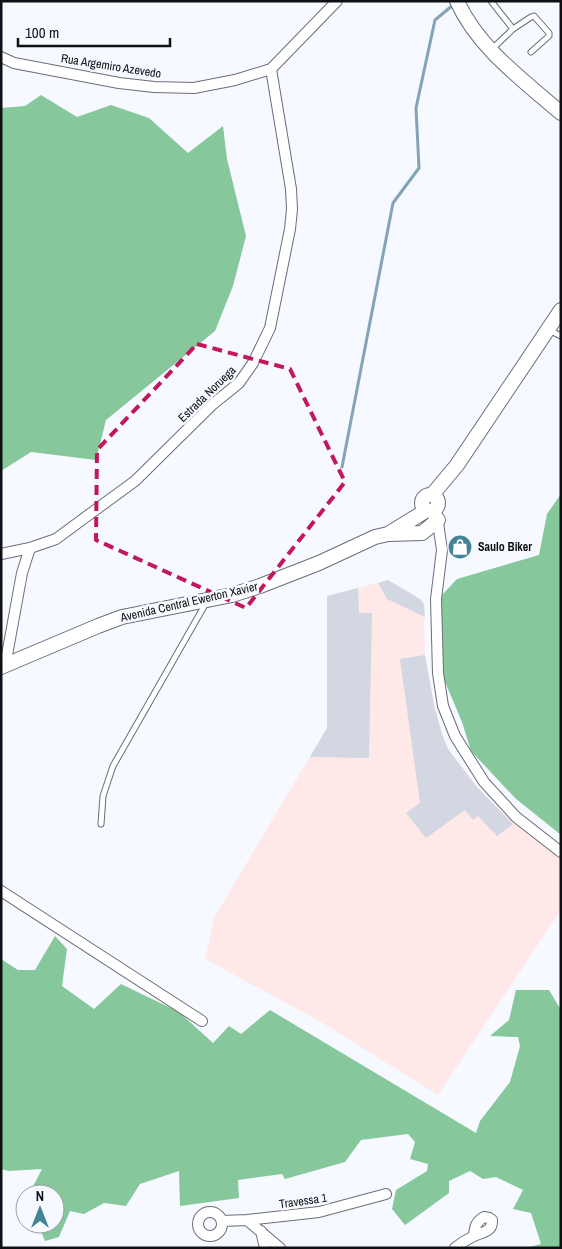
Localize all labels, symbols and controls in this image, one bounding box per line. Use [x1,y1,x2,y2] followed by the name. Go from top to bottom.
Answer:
[18,15,170,47] scale bar
[25,22,59,43] text: 100 m
[60,50,162,82] street label: Rua Argemiro Azevedo
[175,362,240,426] street label: Estrada Noruega
[447,534,473,560] shop icon: Saulo Biker
[478,539,532,555] place label: Saulo Biker
[118,578,260,626] street label: Avenida Central Ewerton Xavier
[15,1184,65,1234] north arrow
[36,1187,44,1205] text: N
[278,1190,329,1212] street label: Travessa 1

